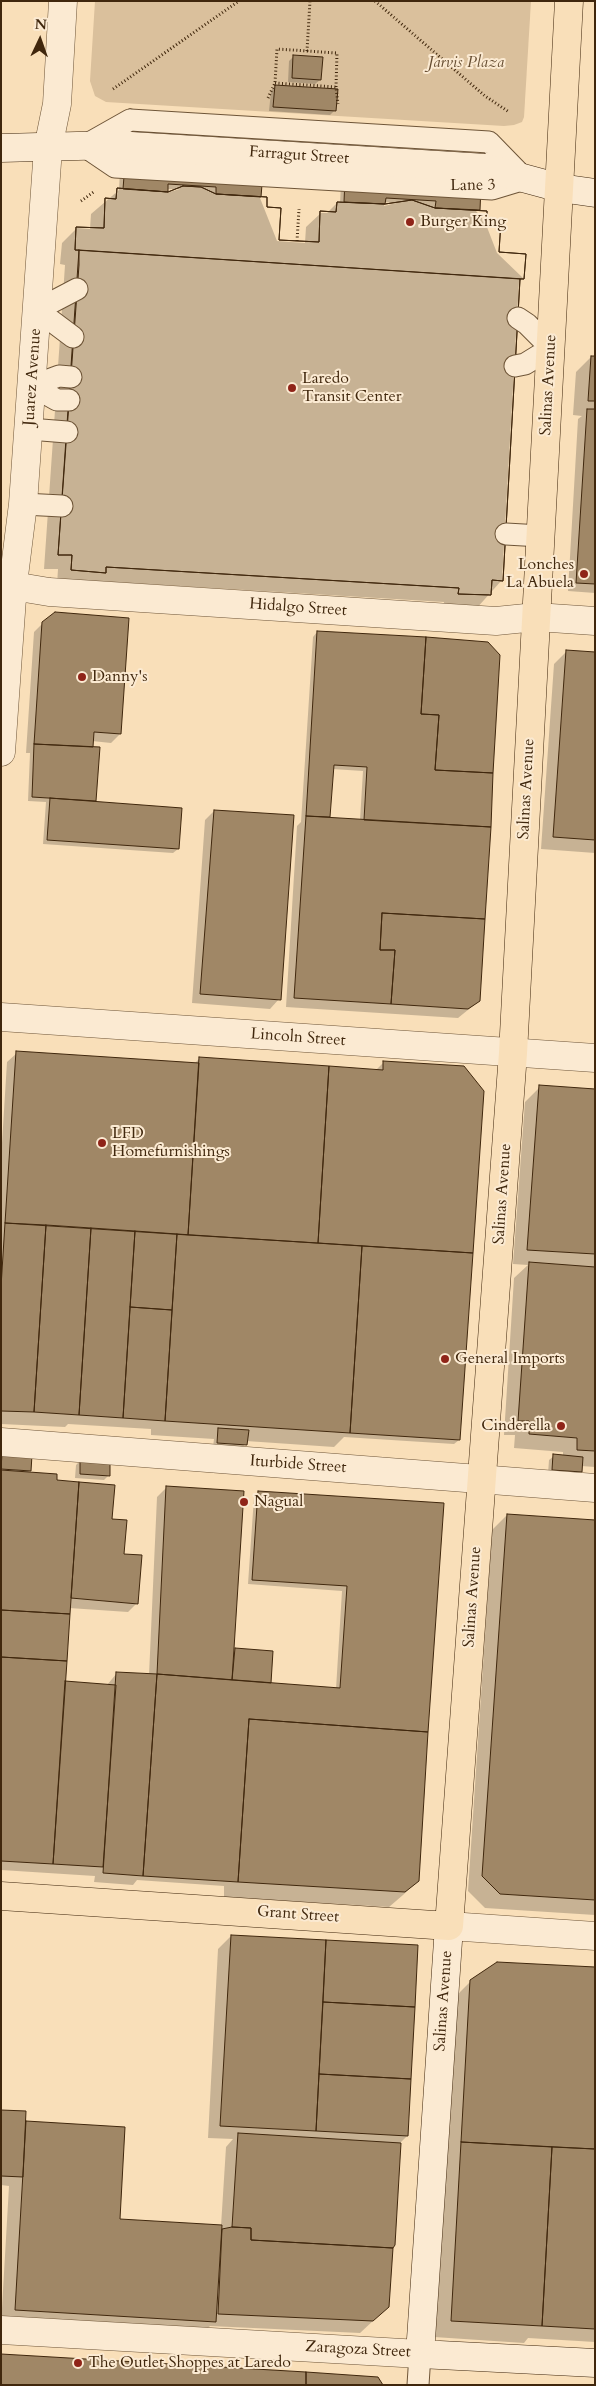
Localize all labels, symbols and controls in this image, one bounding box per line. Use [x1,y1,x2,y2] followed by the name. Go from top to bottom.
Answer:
[15,15,65,65] north arrow
[34,15,47,34] text: N
[428,53,504,73] park label: Jarvis Plaza
[248,143,350,169] street label: Farragut Street
[450,176,496,196] street label: Lane 3
[420,212,506,232] place label: Burger King
[404,216,416,228] marker: Burger King
[20,328,46,426] street label: Juarez Avenue
[537,334,561,436] street label: Salinas Avenue
[302,369,402,407] place label: Laredo Transit Center
[286,382,298,394] marker: Laredo Transit Center
[506,555,574,593] place label: Lonches La Abuela
[578,568,590,580] marker: Lonches La Abuela
[249,595,347,621] street label: Hidalgo Street
[92,667,148,687] place label: Danny's
[76,671,88,683] marker: Danny's
[515,738,539,840] street label: Salinas Avenue
[250,1025,346,1051] street label: Lincoln Street
[112,1124,230,1162] place label: LFD Homefurnishings
[96,1137,108,1149] marker: LFD Homefurnishings
[490,1143,516,1245] street label: Salinas Avenue
[455,1349,565,1369] place label: General Imports
[439,1353,451,1365] marker: General Imports
[481,1416,551,1436] place label: Cinderella
[555,1420,567,1432] marker: Cinderella
[249,1452,347,1478] street label: Iturbide Street
[254,1492,303,1512] place label: Nagual
[238,1496,250,1508] marker: Nagual
[460,1546,486,1648] street label: Salinas Avenue
[256,1903,340,1927] street label: Grant Street
[431,1950,457,2052] street label: Salinas Avenue
[305,2338,411,2362] street label: Zaragoza Street
[88,2353,291,2373] place label: The Outlet Shoppes at Laredo
[72,2357,84,2369] marker: The Outlet Shoppes at Laredo

